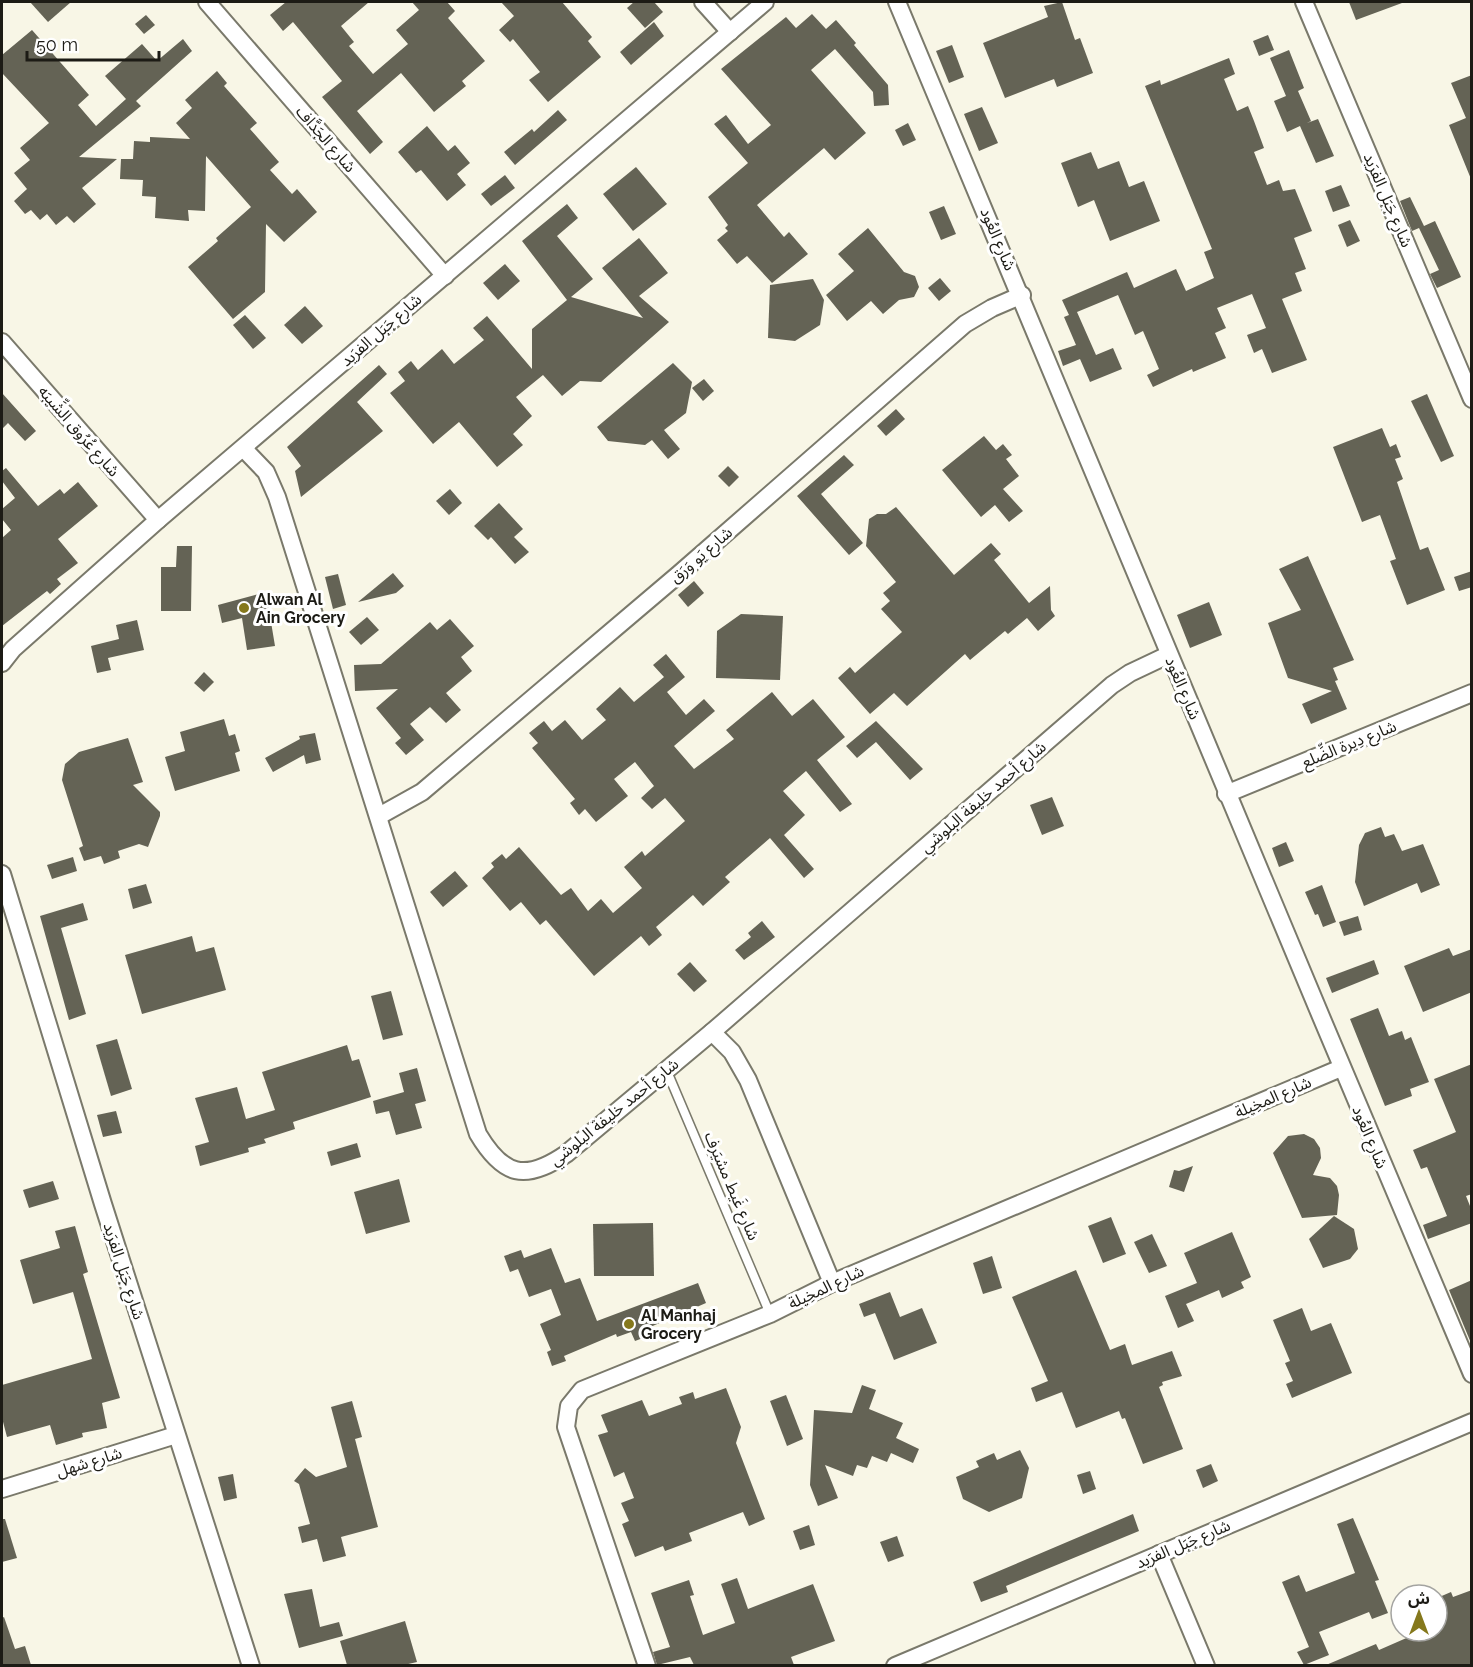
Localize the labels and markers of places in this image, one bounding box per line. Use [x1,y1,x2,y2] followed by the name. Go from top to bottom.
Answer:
[256,590,345,627] place label: Alwan Al Ain Grocery
[237,601,251,615] marker: Alwan Al Ain Grocery
[641,1306,716,1343] place label: Al Manhaj Grocery
[622,1317,636,1331] marker: Al Manhaj Grocery

